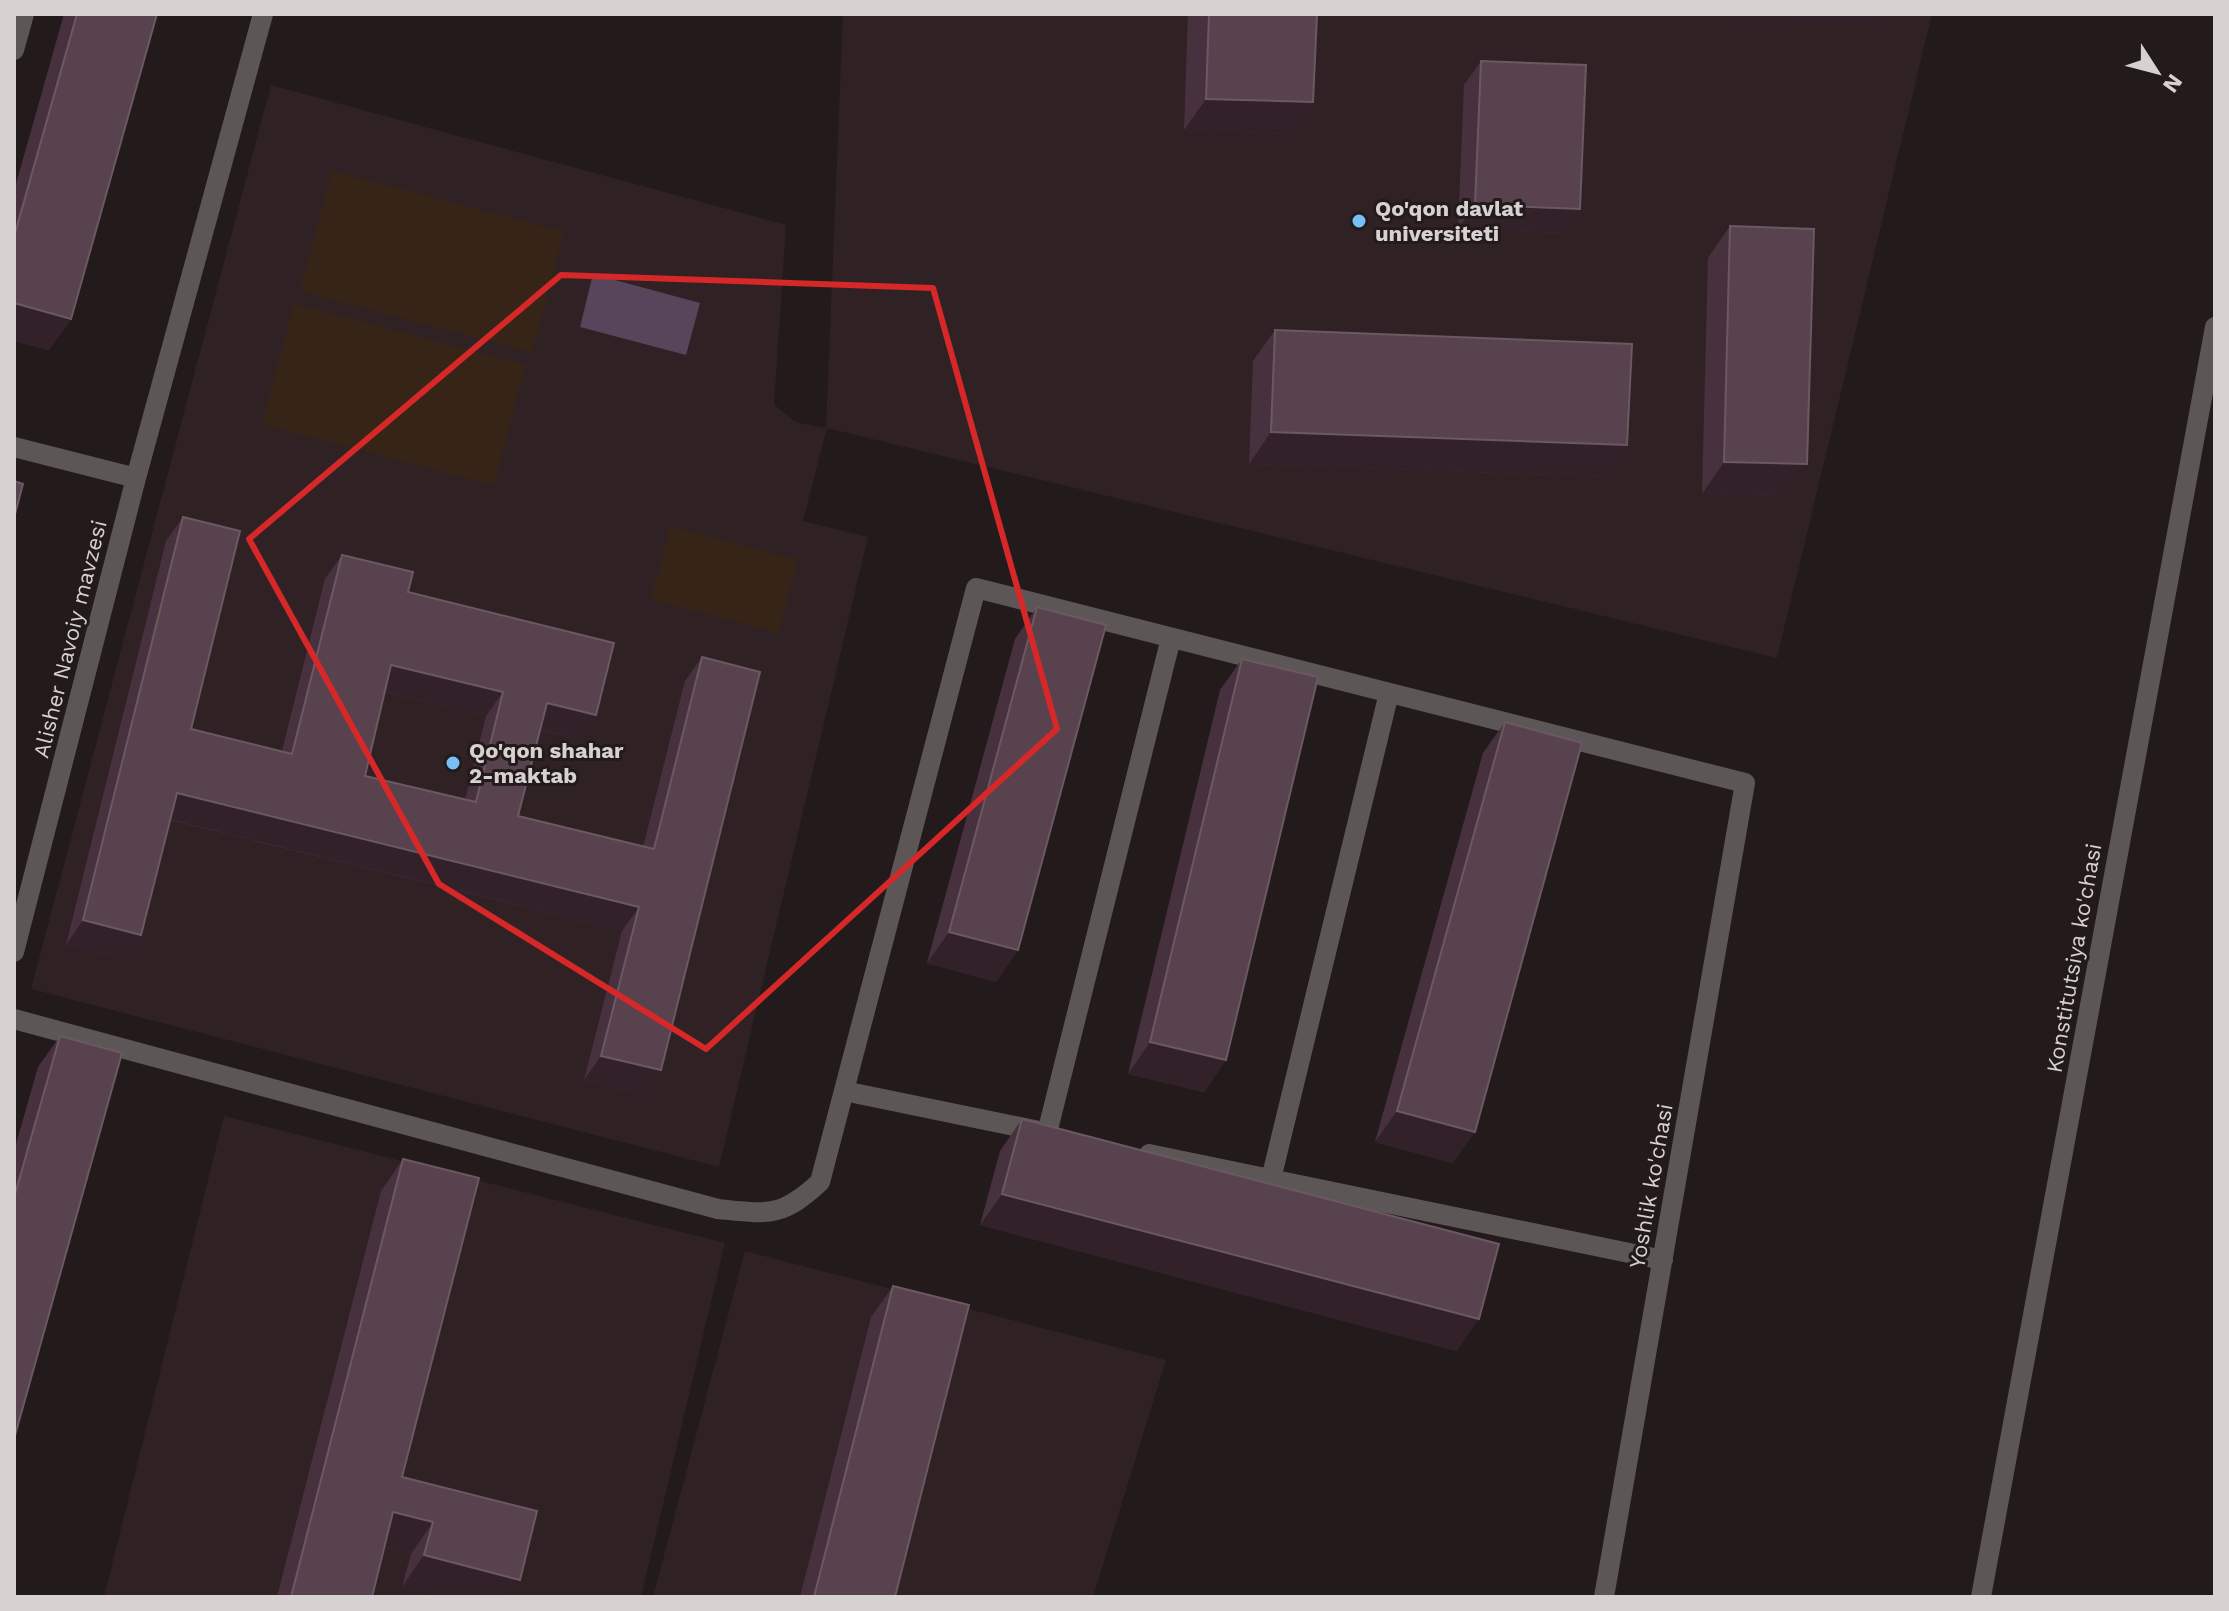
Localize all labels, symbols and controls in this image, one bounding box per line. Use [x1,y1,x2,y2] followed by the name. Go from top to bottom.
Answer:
[2117,32,2197,112] north arrow
[2158,70,2188,97] text: N
[1375,196,1524,246] place label: Qo'qon davlat universiteti
[1350,212,1368,230] marker: Qo'qon davlat universiteti
[28,518,112,760] street label: Alisher Navoiy mavzesi
[469,738,624,788] place label: Qo'qon shahar 2-maktab
[444,754,462,772] marker: Qo'qon shahar 2-maktab
[2042,841,2106,1075] street label: Konstitutsiya ko'chasi
[1624,1102,1678,1270] street label: Yoshlik ko'chasi

